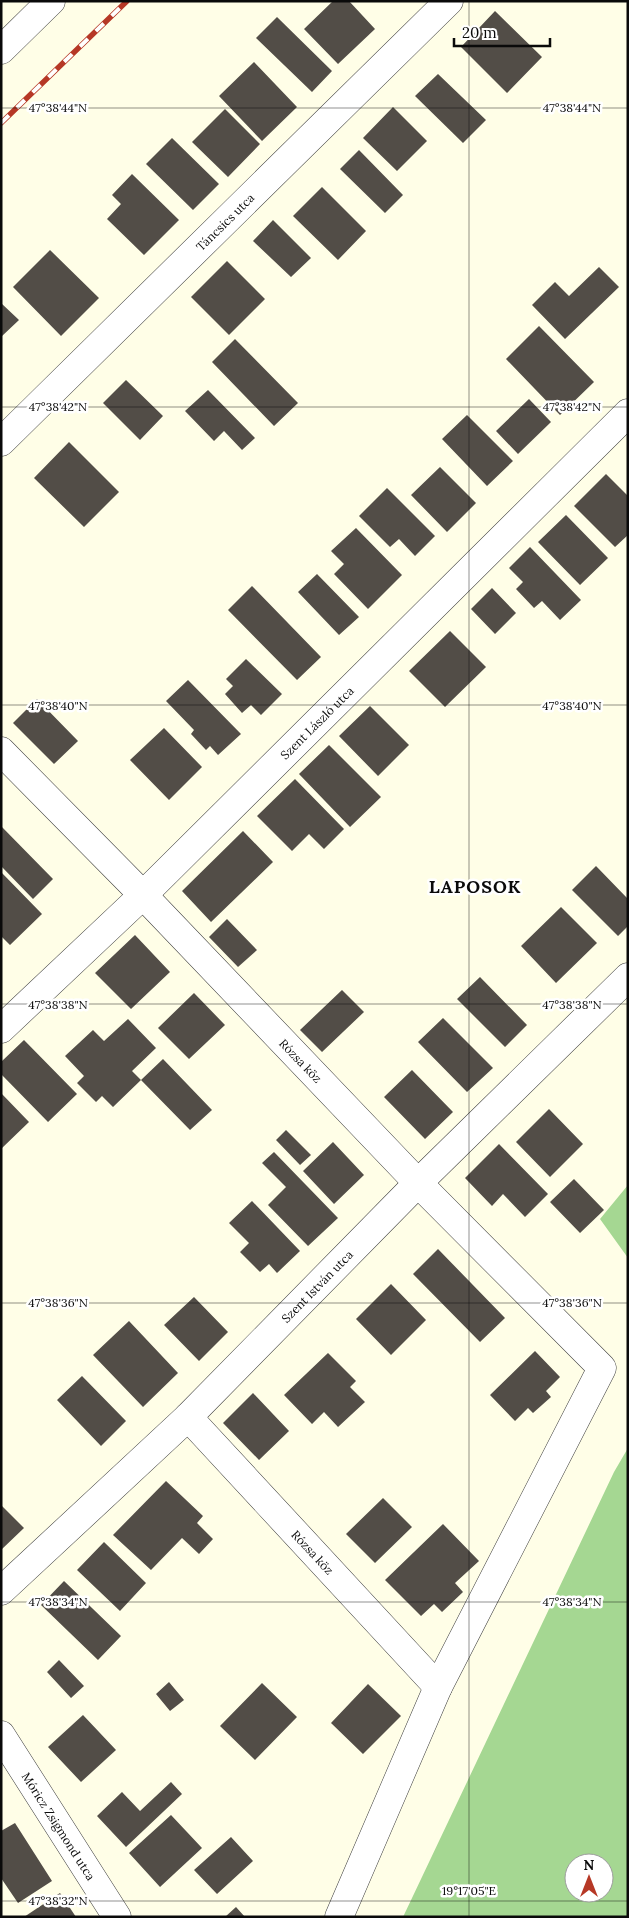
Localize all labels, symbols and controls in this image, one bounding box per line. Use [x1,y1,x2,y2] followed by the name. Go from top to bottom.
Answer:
[454,15,550,47] scale bar
[462,23,497,42] text: 20 m
[29,100,87,115] text: 47°38'44"N
[543,100,601,115] text: 47°38'44"N
[193,190,257,254] street label: Táncsics utca
[29,399,87,414] text: 47°38'42"N
[543,399,601,414] text: 47°38'42"N
[277,683,356,762] street label: Szent László utca
[28,698,88,713] text: 47°38'40"N
[542,698,602,713] text: 47°38'40"N
[429,875,521,898] district label: LAPOSOK
[28,997,88,1012] text: 47°38'38"N
[542,997,602,1012] text: 47°38'38"N
[277,1035,325,1086] street label: Rózsa köz
[278,1247,356,1325] street label: Szent István utca
[28,1295,88,1310] text: 47°38'36"N
[542,1295,602,1310] text: 47°38'36"N
[289,1527,337,1577] street label: Rózsa köz
[28,1594,88,1609] text: 47°38'34"N
[542,1594,602,1609] text: 47°38'34"N
[19,1769,99,1883] street label: Móricz Zsigmond utca
[564,1853,614,1903] north arrow
[584,1856,595,1874] text: N
[442,1883,496,1898] text: 19°17'05"E
[28,1893,88,1908] text: 47°38'32"N

